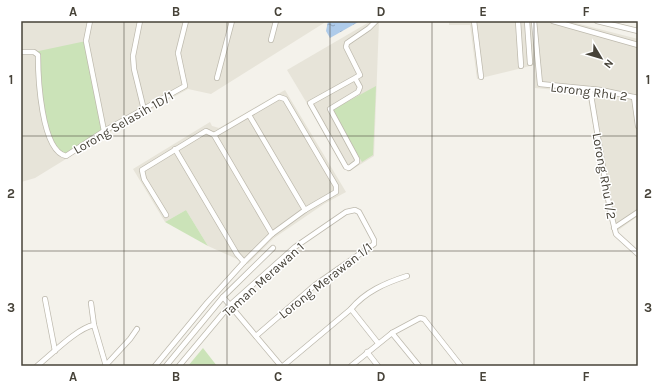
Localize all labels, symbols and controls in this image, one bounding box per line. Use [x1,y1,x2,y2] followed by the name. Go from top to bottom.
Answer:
[69,4,77,19] text: A
[172,4,180,19] text: B
[274,4,282,19] text: C
[377,4,386,19] text: D
[479,4,487,19] text: E
[582,4,590,19] text: F
[581,38,621,78] north arrow
[601,57,616,71] text: N
[9,72,13,87] text: 1
[646,72,650,87] text: 1
[550,79,628,104] street label: Lorong Rhu 2
[71,88,176,157] street label: Lorong Selasih 1D/1
[590,132,619,220] street label: Lorong Rhu 1/2
[7,186,15,201] text: 2
[644,186,652,201] text: 2
[220,239,307,320] street label: Taman Merawan 1
[276,239,375,322] street label: Lorong Merawan 1/1
[7,300,15,315] text: 3
[644,300,652,315] text: 3
[69,369,77,384] text: A
[172,369,180,384] text: B
[274,369,282,384] text: C
[377,369,386,384] text: D
[479,369,487,384] text: E
[582,369,590,384] text: F

